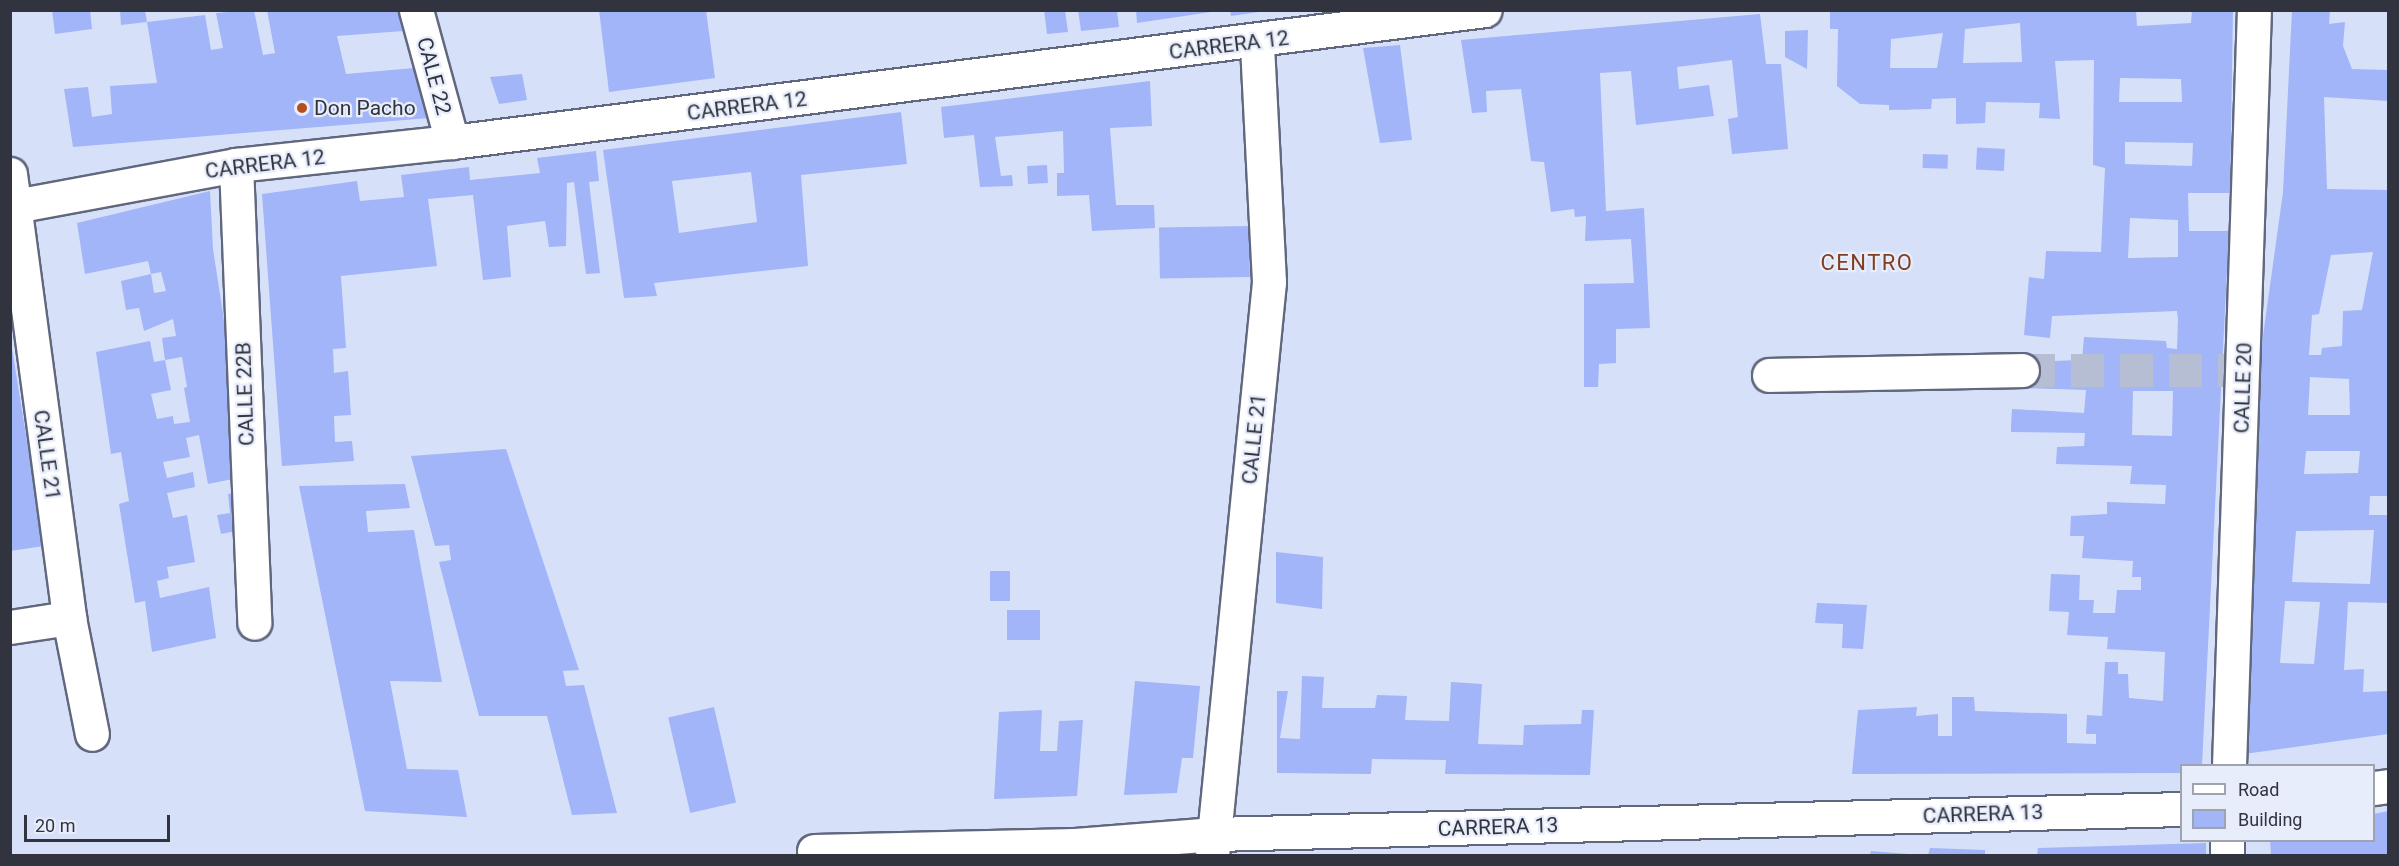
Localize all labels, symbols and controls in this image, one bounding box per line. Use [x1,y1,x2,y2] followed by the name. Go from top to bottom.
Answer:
[1168,25,1290,65] street label: CARRERA 12
[412,34,456,118] street label: CALE 22
[686,86,808,126] street label: CARRERA 12
[314,95,416,121] place label: Don Pacho
[295,101,309,115] marker: Don Pacho
[204,144,326,184] street label: CARRERA 12
[1820,250,1914,276] district label: CENTRO
[231,342,259,446] street label: CALLE 22B
[2229,342,2257,434] street label: CALLE 20
[1237,393,1271,485] street label: CALLE 21
[28,408,66,502] street label: CALLE 21
[2180,764,2375,842] legend
[2238,779,2279,800] text: Road
[1922,799,2044,829] street label: CARRERA 13
[27,803,172,841] scale bar
[2238,809,2302,830] text: Building
[1437,812,1559,842] street label: CARRERA 13
[35,815,75,836] text: 20 m

